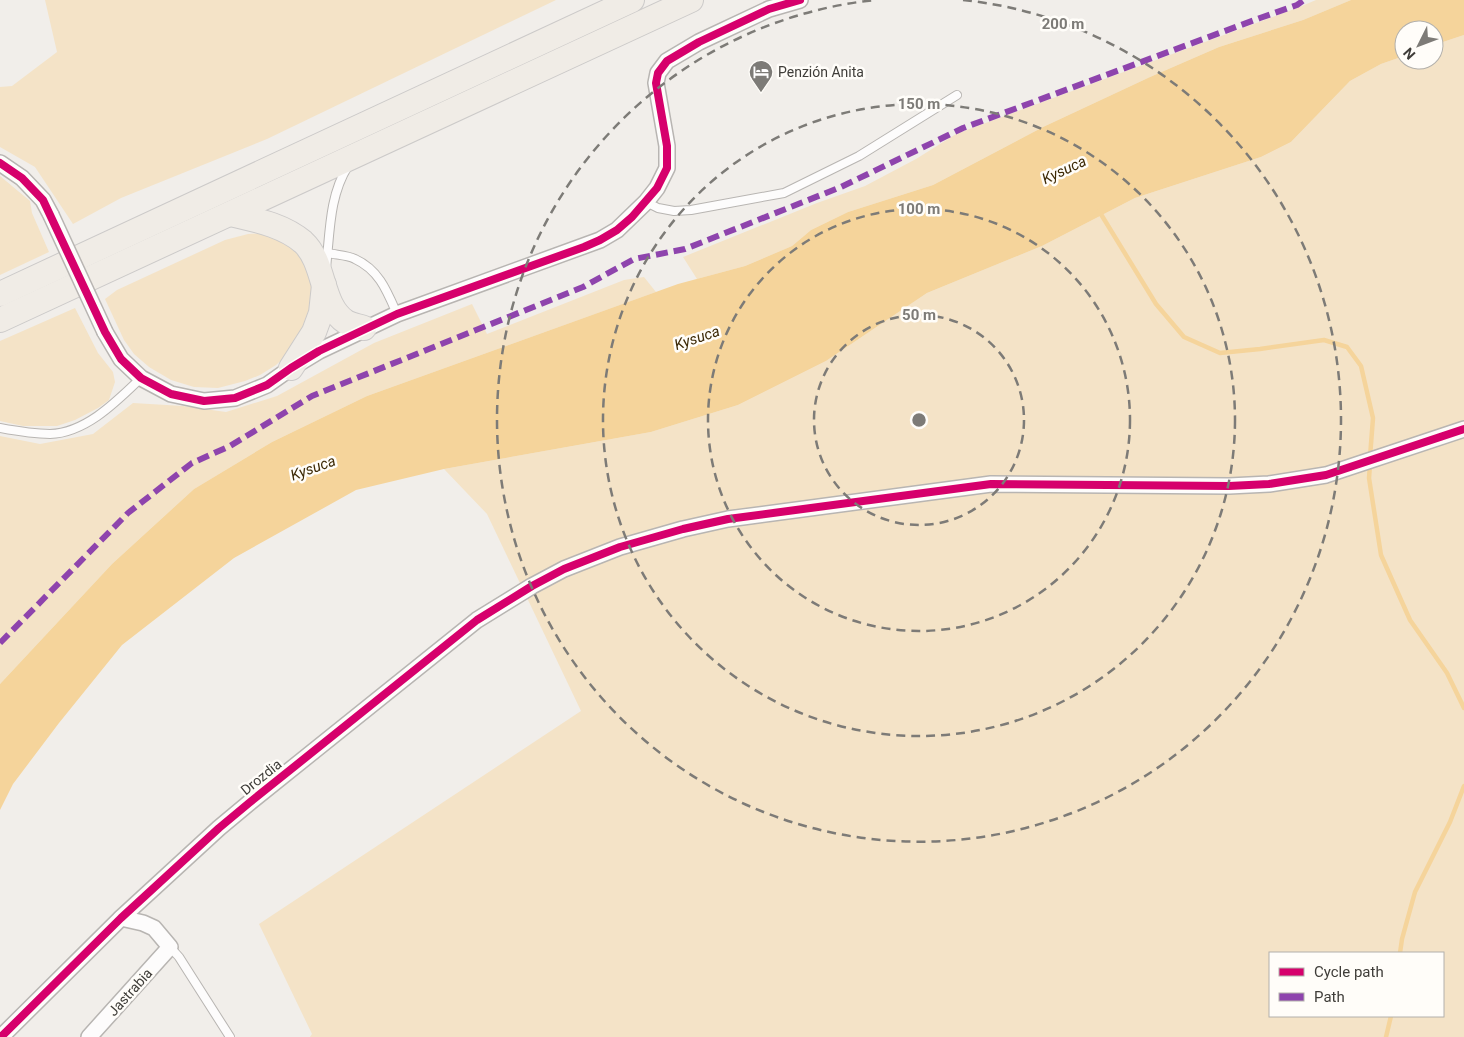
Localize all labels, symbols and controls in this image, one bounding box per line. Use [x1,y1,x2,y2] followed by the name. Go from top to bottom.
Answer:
[1042,15,1084,33] text: 200 m
[1394,20,1444,70] north arrow
[1400,45,1419,63] text: N
[748,59,774,93] hotel icon: Penzión Anita
[778,64,864,80] place label: Penzión Anita
[898,95,940,113] text: 150 m
[1039,152,1089,188] water label: Kysuca
[898,200,940,218] text: 100 m
[902,306,936,324] text: 50 m
[672,322,722,354] water label: Kysuca
[910,411,928,429] centre of rings
[288,452,338,484] water label: Kysuca
[238,756,284,798] street label: Drozdia
[1269,952,1444,1017] legend
[1314,963,1384,981] text: Cycle path
[105,965,155,1019] street label: Jastrabia
[1314,988,1345,1006] text: Path

